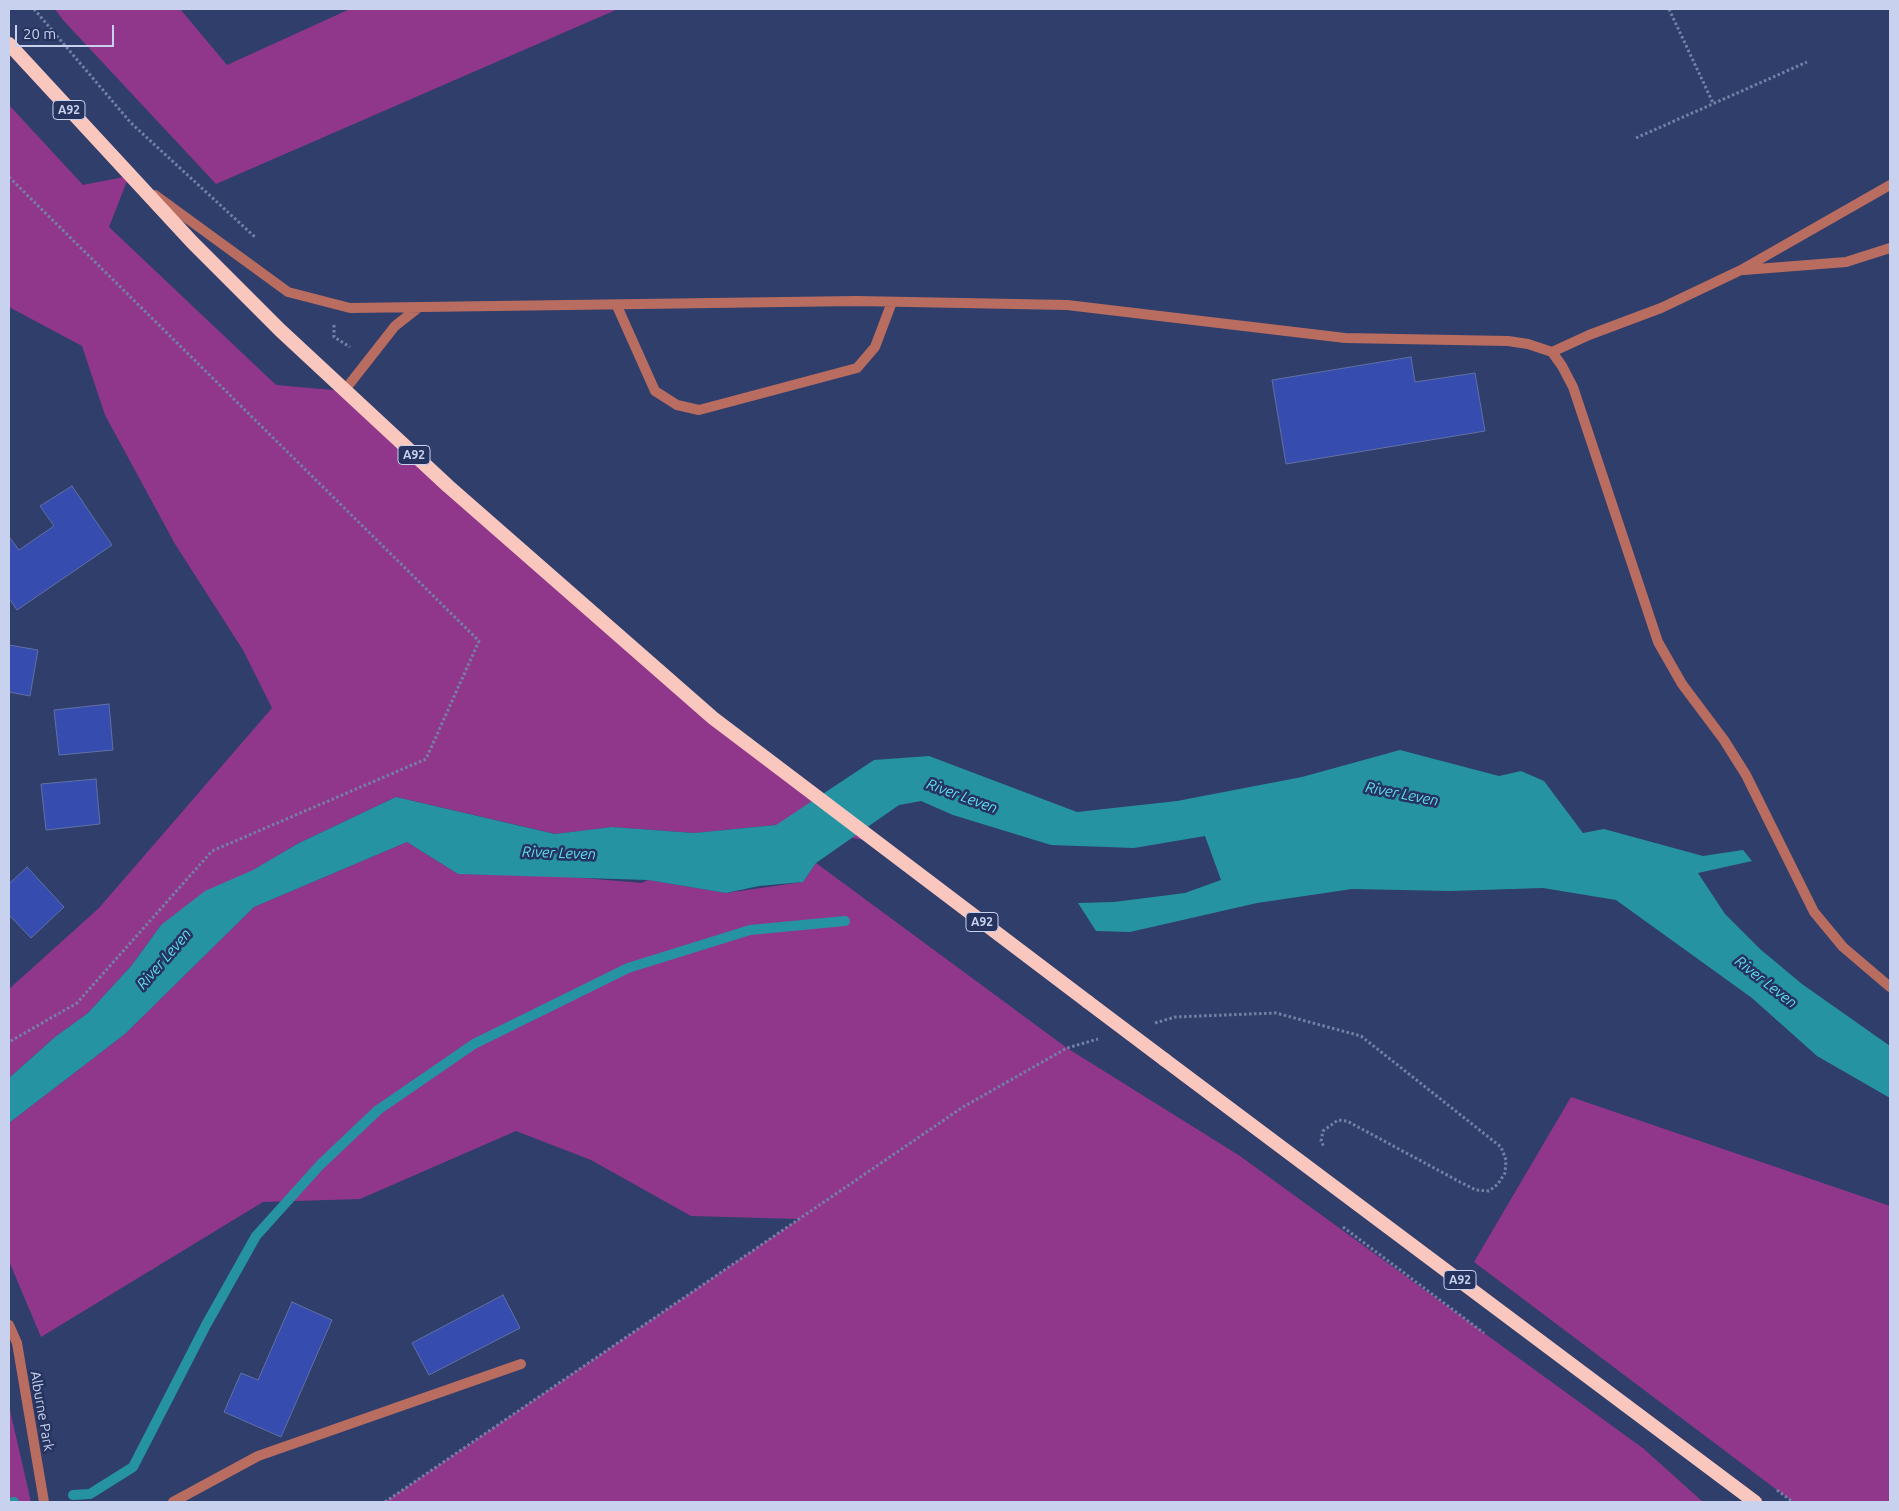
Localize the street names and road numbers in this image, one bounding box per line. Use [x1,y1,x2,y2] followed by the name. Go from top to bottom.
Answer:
[53,100,85,120] road number: A92
[398,446,430,464] road number: A92
[966,912,998,932] road number: A92
[1444,1270,1476,1290] road number: A92
[27,1370,57,1452] street label: Alburne Park

